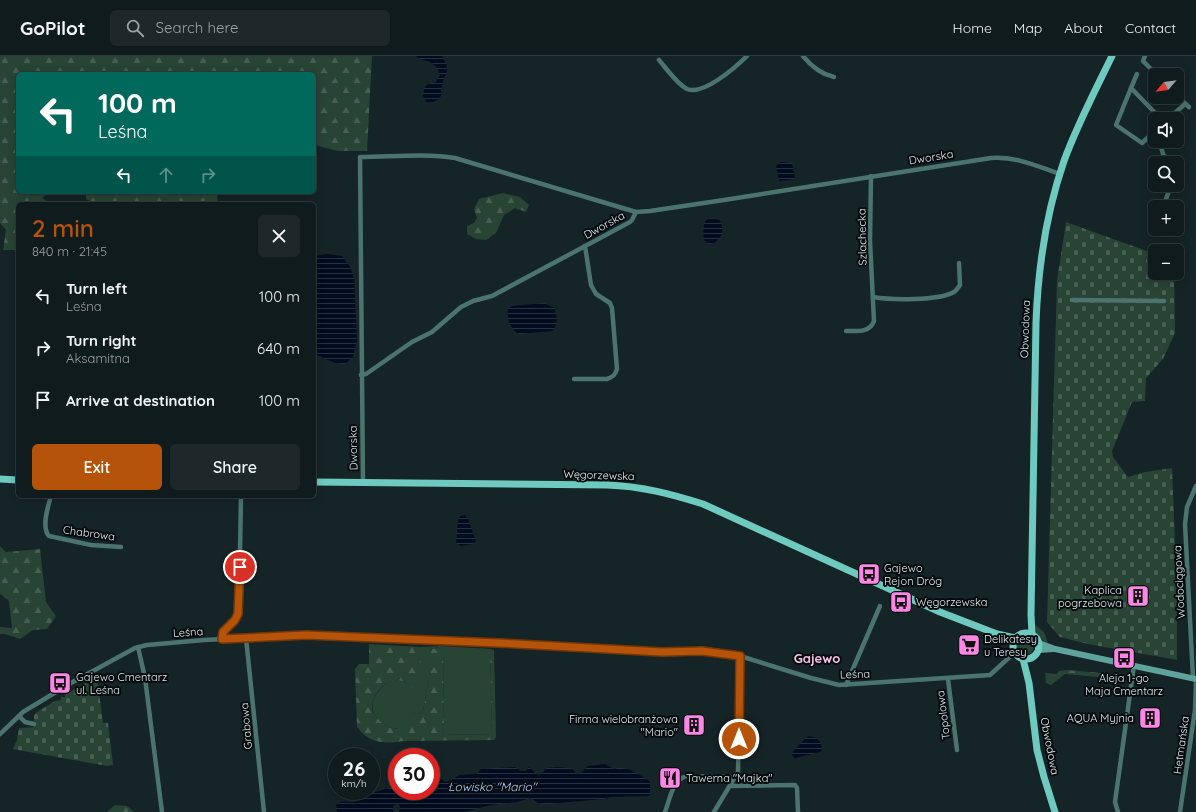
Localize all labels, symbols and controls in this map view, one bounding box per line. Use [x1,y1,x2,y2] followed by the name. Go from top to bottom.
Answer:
[110,10,390,46] search box
[20,16,86,40] text: GoPilot
[124,17,146,39] icon: search
[156,18,238,37] text: Search here
[953,19,992,37] text: Home
[1014,19,1042,37] text: Map
[1064,19,1103,37] text: About
[1125,19,1176,37] text: Contact
[1148,68,1184,104] north arrow
[1148,68,1184,280] map controls
[98,85,177,120] text: 100 m
[32,88,84,140] icon: left
[1148,112,1184,148] button: sound
[98,120,148,143] text: Leśna
[908,147,954,167] street label: Dworska
[1148,156,1184,192] button: search
[113,164,135,186] icon: left
[155,164,177,186] icon: ahead
[197,164,219,186] icon: right
[1148,200,1184,236] button: +
[581,208,627,242] street label: Dworska
[855,208,869,266] street label: Szlachecka
[32,213,94,243] text: 2 min
[258,215,300,257] button: close
[32,243,107,259] text: 840 m · 21:45
[1148,244,1184,280] button: −
[66,279,128,298] text: Turn left
[32,285,54,307] icon: left
[259,287,300,306] text: 100 m
[66,298,102,314] text: Leśna
[1017,300,1033,358] street label: Obwodowa
[66,331,137,350] text: Turn right
[32,337,54,359] icon: right
[257,339,300,358] text: 640 m
[66,350,130,366] text: Aksamitna
[32,389,54,411] icon: arrive
[66,391,215,410] text: Arrive at destination
[259,391,300,410] text: 100 m
[346,426,360,470] street label: Dworska
[32,444,162,490] button: Exit
[170,444,300,490] button: Share
[563,467,635,483] street label: Węgorzewska
[62,522,116,544] street label: Chabrowa
[1170,545,1188,619] street label: Wodociągowa
[223,550,257,584] pin
[229,556,251,578] icon: arrive
[856,561,882,587] bus stop icon: Gajewo Rejon Dróg
[884,561,942,588] place label: Gajewo Rejon Dróg
[1058,583,1122,610] place label: Kaplica pogrzebowa
[1125,583,1151,609] building icon: Kaplica pogrzebowa
[888,589,914,615] bus stop icon: Węgorzewska
[916,595,987,609] place label: Węgorzewska
[172,624,204,640] street label: Leśna
[956,632,982,658] supermarket icon: Delikatesy u Teresy
[984,632,1037,659] place label: Delikatesy u Teresy
[1111,645,1137,671] bus stop icon: Aleja 1-go Maja Cmentarz
[794,650,840,666] district label: Gajewo
[840,666,870,682] street label: Leśna
[47,670,73,696] bus stop icon: Gajewo Cmentarz ul. Leśna
[76,670,167,697] place label: Gajewo Cmentarz ul. Leśna
[1085,671,1163,698] place label: Aleja 1-go Maja Cmentarz
[933,690,953,740] street label: Topolowa
[237,702,255,750] street label: Grabowa
[1137,705,1163,731] building icon: AQUA Myjnia
[1067,711,1134,725] place label: AQUA Myjnia
[569,712,678,739] place label: Firma wielobranżowa "Mario"
[681,712,707,738] building icon: Firma wielobranżowa "Mario"
[1170,715,1192,775] street label: Hetmańska
[1038,716,1062,776] street label: Obwodowa
[718,718,760,760] position arrow
[388,748,440,800] speed limit sign: 30
[343,756,365,781] text: 26
[657,765,683,791] restaurant icon: Tawerna "Majka"
[686,771,773,785] place label: Tawerna "Majka"
[341,777,367,790] text: km/h
[448,779,539,794] water label: Łowisko "Mario"

